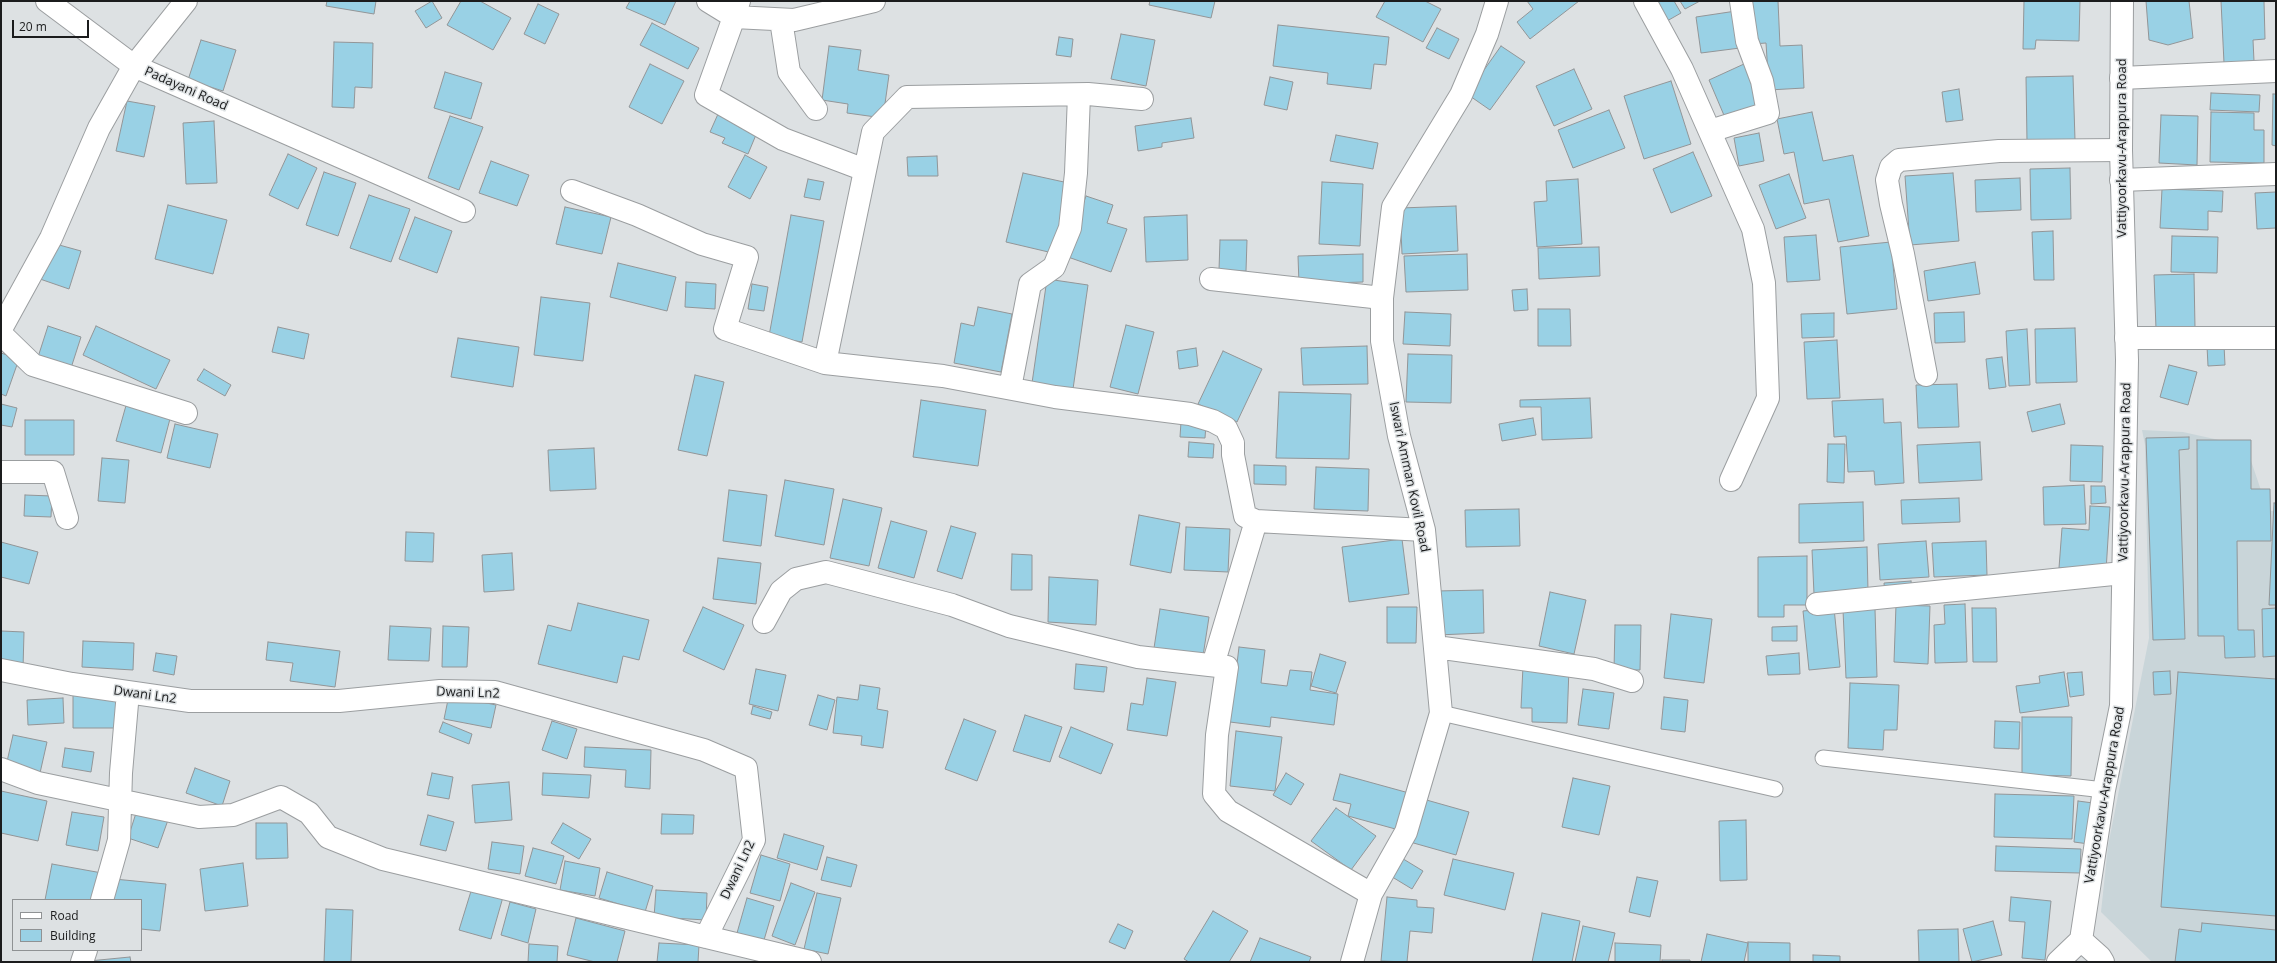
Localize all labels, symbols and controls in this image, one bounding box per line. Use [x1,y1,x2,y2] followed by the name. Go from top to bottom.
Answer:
[14,12,91,38] scale bar
[19,18,47,35] text: 20 m
[2114,58,2130,238] street label: Vattiyoorkavu-Arappura Road
[142,64,230,114] street label: Padayani Road
[2116,382,2134,562] street label: Vattiyoorkavu-Arappura Road
[1385,400,1433,554] street label: Iswari Amman Kovil Road
[112,683,178,707] street label: Dwani Ln2
[436,684,500,702] street label: Dwani Ln2
[2082,705,2128,885] street label: Vattiyoorkavu-Arappura Road
[718,838,758,902] street label: Dwani Ln2
[12,899,142,951] legend
[50,907,79,924] text: Road
[50,927,95,944] text: Building

